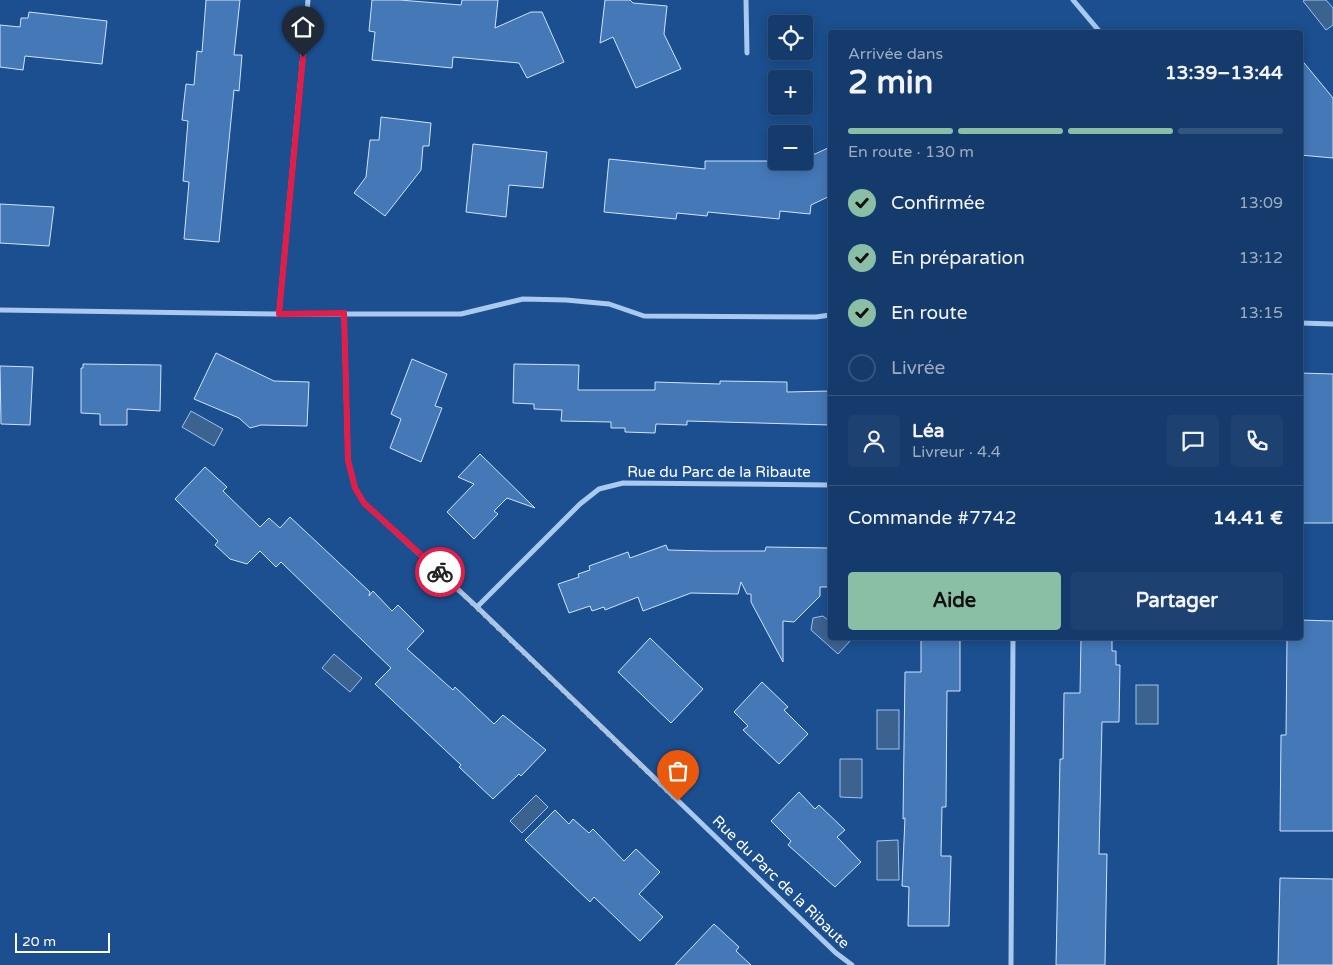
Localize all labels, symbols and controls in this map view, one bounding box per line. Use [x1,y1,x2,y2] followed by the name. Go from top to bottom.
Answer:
[282,6,324,57] pin
[289,13,317,41] icon: home
[768,15,813,170] map controls
[768,15,813,60] button: locate
[848,44,943,64] text: Arrivée dans
[1165,62,1283,84] text: 13:39–13:44
[848,64,933,102] text: 2 min
[768,70,813,115] button: +
[768,125,813,170] button: −
[848,142,974,162] text: En route · 130 m
[848,189,876,217] icon: check
[891,192,985,214] text: Confirmée
[1239,193,1283,213] text: 13:09
[848,244,876,272] icon: check
[891,247,1025,269] text: En préparation
[1239,248,1283,268] text: 13:12
[848,299,876,327] icon: check
[891,302,968,324] text: En route
[1239,303,1283,323] text: 13:15
[891,357,945,379] text: Livrée
[848,415,900,467] button: person
[1167,415,1219,467] button: chat
[1231,415,1283,467] button: phone
[912,420,944,442] text: Léa
[912,442,1001,462] text: Livreur · 4.4
[627,463,811,481] street label: Rue du Parc de la Ribaute
[848,507,1017,529] text: Commande #7742
[1213,507,1283,529] text: 14.41 €
[415,547,465,597] courier
[426,558,454,586] icon: bike
[848,572,1061,630] button: Aide
[1071,572,1283,630] button: Partager
[657,750,699,801] pin
[664,757,692,785] icon: bag
[709,812,853,952] street label: Rue du Parc de la Ribaute
[15,930,110,953] scale bar
[22,933,56,950] text: 20 m

